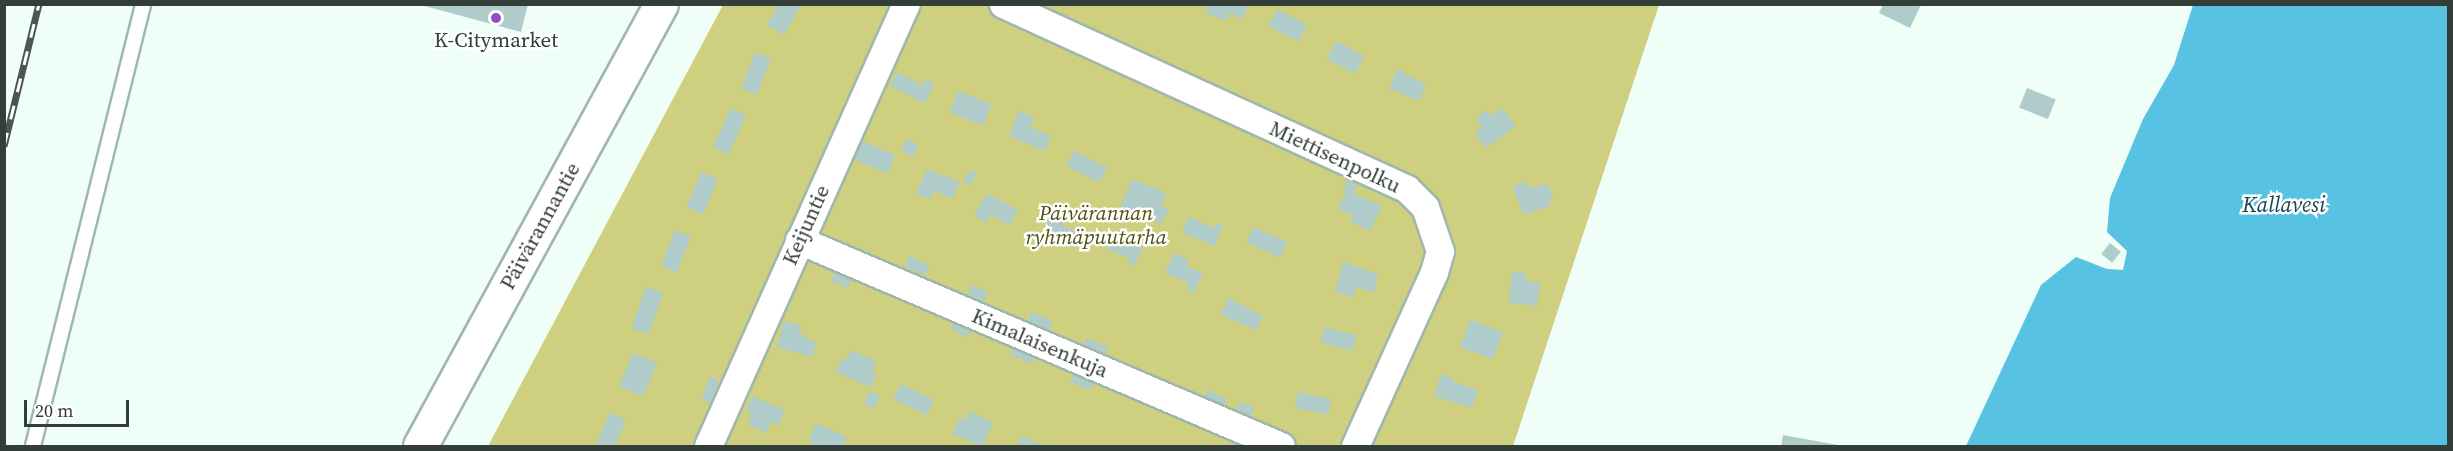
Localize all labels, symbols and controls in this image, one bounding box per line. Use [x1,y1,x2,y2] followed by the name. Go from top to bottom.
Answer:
[489,11,503,25] marker: K-Citymarket
[434,27,558,53] place label: K-Citymarket
[1265,116,1405,198] street label: Miettisenpolku
[495,158,585,294] street label: Päivärannantie
[777,181,835,269] street label: Keijuntie
[2242,192,2326,218] water label: Kallavesi
[1025,200,1167,250] park label: Päivärannan ryhmäpuutarha
[968,303,1112,383] street label: Kimalaisenkuja
[27,388,132,426] scale bar
[35,398,73,423] text: 20 m

